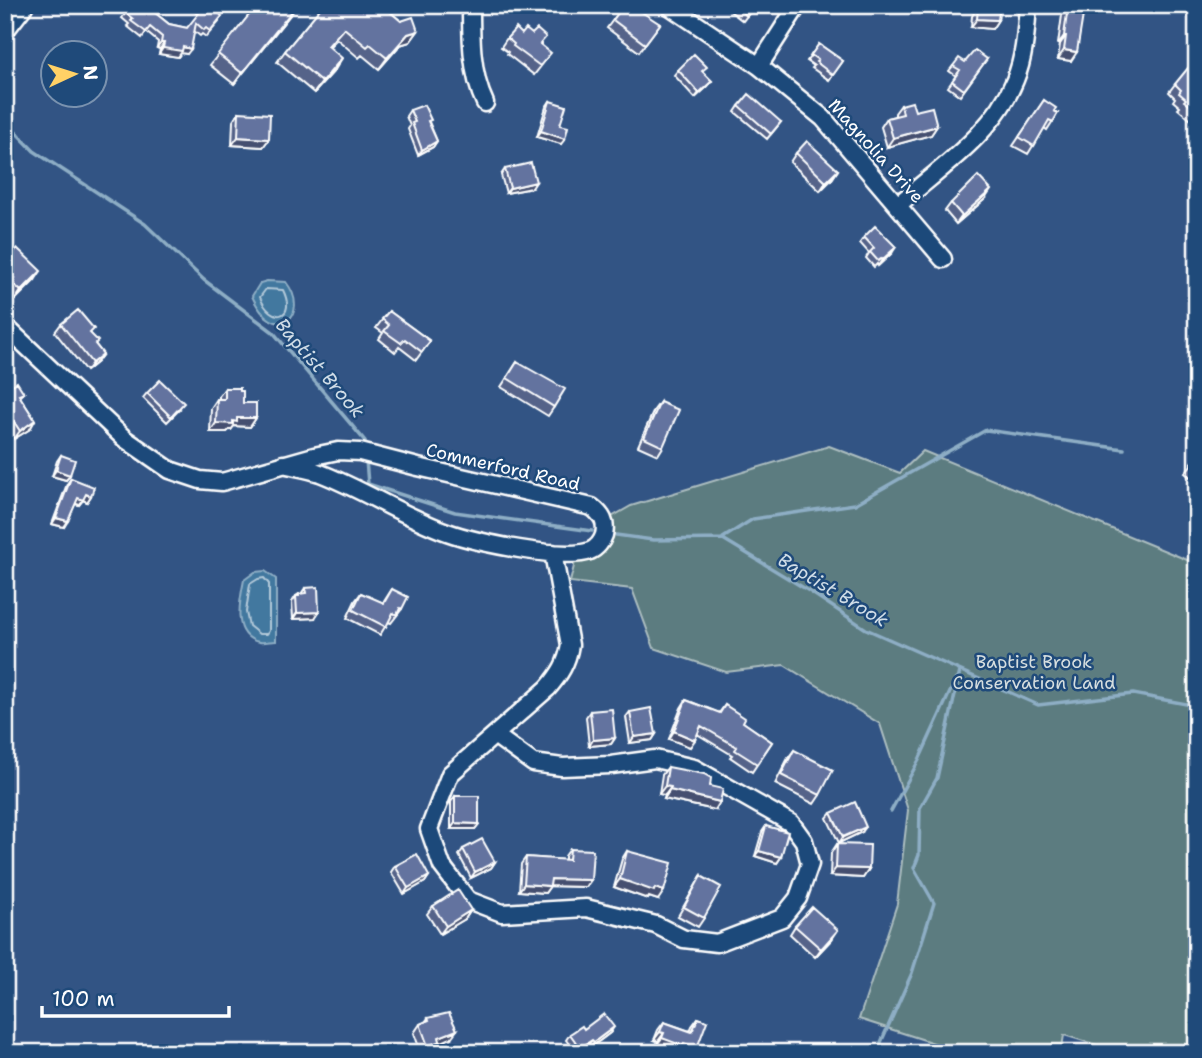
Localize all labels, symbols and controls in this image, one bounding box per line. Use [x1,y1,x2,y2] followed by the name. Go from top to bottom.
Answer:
[38,38,108,108] north arrow
[77,64,103,81] text: N
[823,94,929,208] street label: Magnolia Drive
[270,313,370,423] water label: Baptist Brook
[424,438,582,496] street label: Commerford Road
[773,547,893,633] water label: Baptist Brook
[952,650,1116,695] park label: Baptist Brook Conservation Land
[42,974,229,1018] scale bar
[52,985,115,1013] text: 100 m

